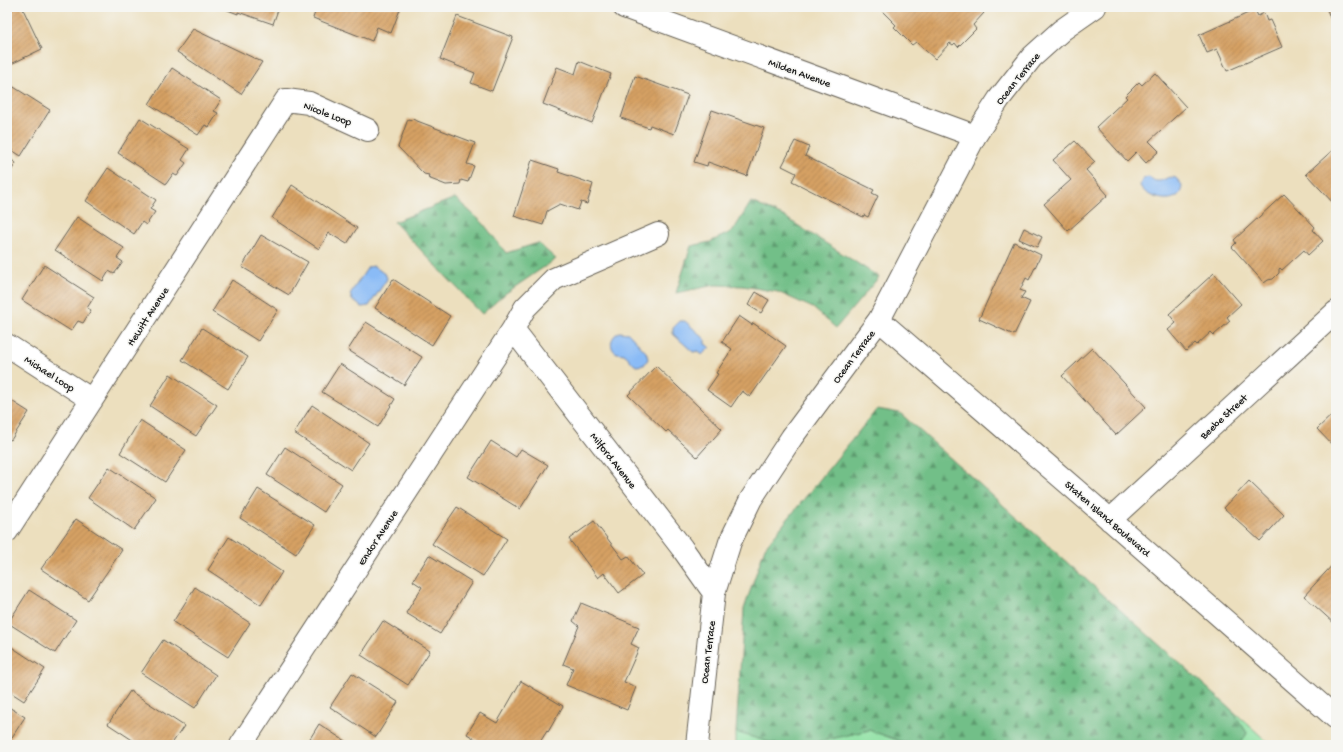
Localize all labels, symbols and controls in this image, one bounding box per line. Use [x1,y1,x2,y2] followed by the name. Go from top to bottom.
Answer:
[994,51,1043,108] street label: Ocean Terrace
[766,57,832,91] street label: Milden Avenue
[302,100,354,130] street label: Nicole Loop
[125,285,172,349] street label: Hewitt Avenue
[831,328,879,386] street label: Ocean Terrace
[22,354,77,396] street label: Michael Loop
[1197,391,1252,443] street label: Beebe Street
[587,430,639,492] street label: Milford Avenue
[1062,479,1153,561] street label: Staten Island Boulevard
[356,508,401,568] street label: Endor Avenue
[699,620,719,684] street label: Ocean Terrace

